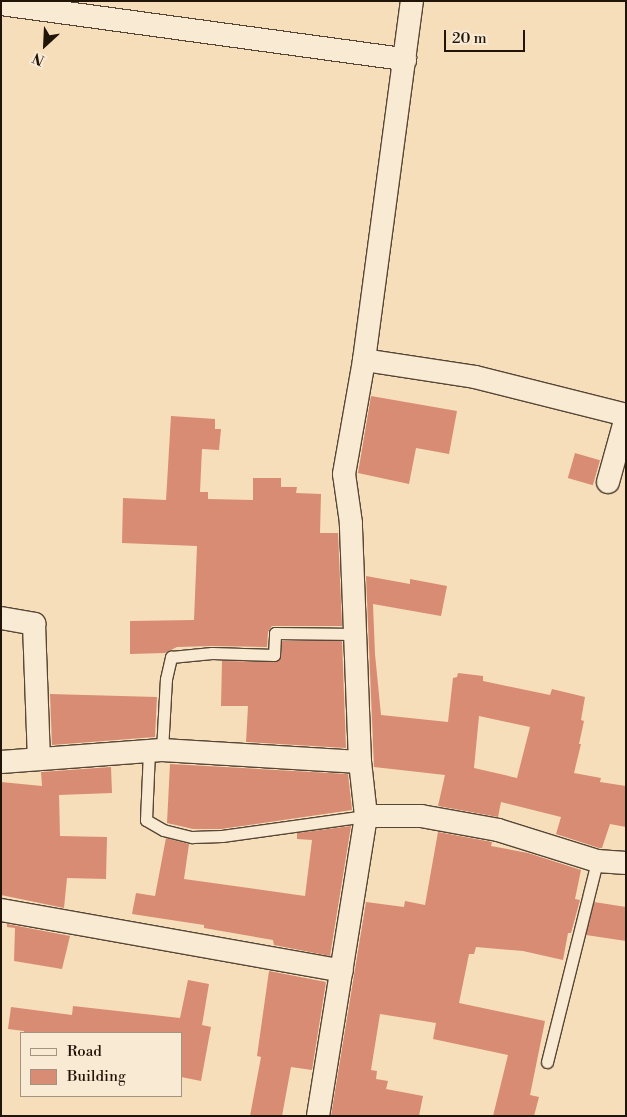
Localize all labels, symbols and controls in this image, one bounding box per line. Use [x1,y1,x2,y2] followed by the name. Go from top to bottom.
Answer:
[20,20,70,70] north arrow
[447,20,528,52] scale bar
[452,29,487,48] text: 20 m
[30,48,47,69] text: N
[20,1032,182,1097] legend
[67,1042,102,1061] text: Road
[67,1067,126,1086] text: Building

